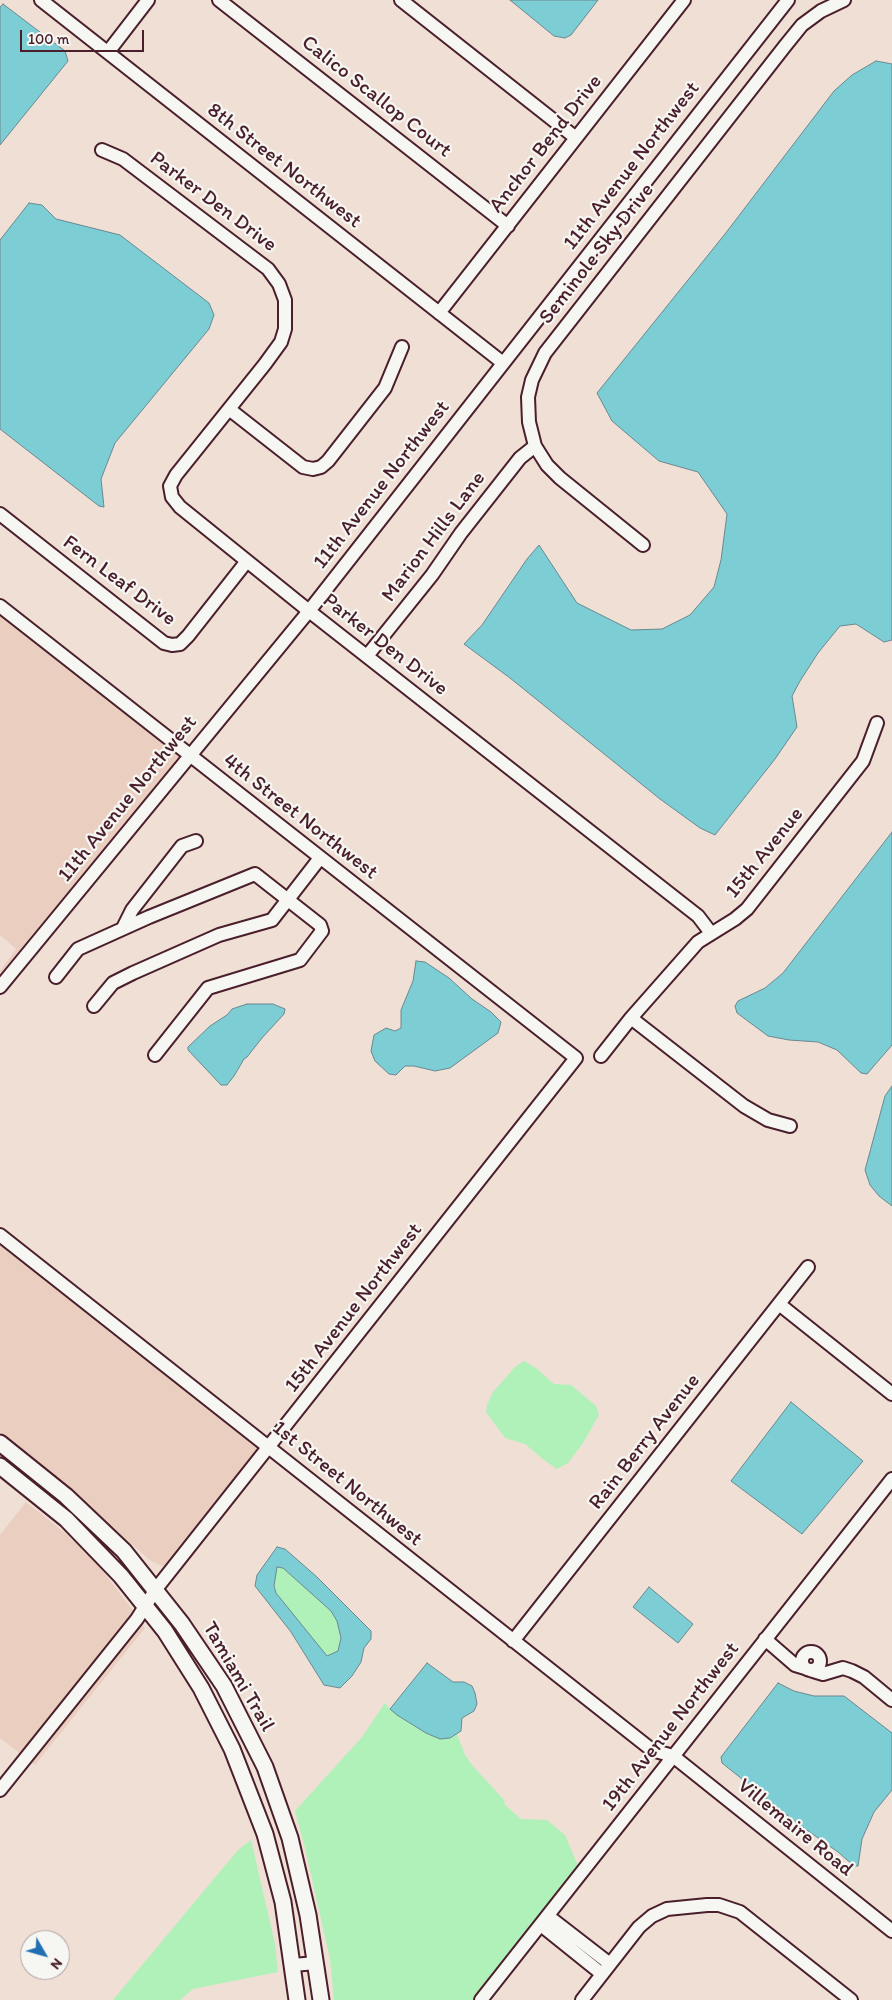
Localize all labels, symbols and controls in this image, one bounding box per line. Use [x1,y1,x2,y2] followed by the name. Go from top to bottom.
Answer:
[22,20,146,52] scale bar
[28,30,69,48] text: 100 m
[296,31,456,163] street label: Calico Scallop Court
[484,70,608,218] street label: Anchor Bend Drive
[558,77,706,255] street label: 11th Avenue Northwest
[202,98,366,234] street label: 8th Street Northwest
[145,146,281,258] street label: Parker Den Drive
[534,178,660,330] street label: Seminole Sky Drive
[308,396,456,574] street label: 11th Avenue Northwest
[377,467,491,607] street label: Marion Hills Lane
[57,530,181,632] street label: Fern Leaf Drive
[317,588,453,702] street label: Parker Den Drive
[53,711,203,887] street label: 11th Avenue Northwest
[217,749,383,885] street label: 4th Street Northwest
[721,802,809,904] street label: 15th Avenue
[280,1218,428,1398] street label: 15th Avenue Northwest
[584,1369,706,1515] street label: Rain Berry Avenue
[267,1416,427,1552] street label: 1st Street Northwest
[196,1618,280,1736] street label: Tamiami Trail
[597,1637,745,1817] street label: 19th Avenue Northwest
[732,1774,858,1882] street label: Villemaire Road
[20,1930,70,1980] north arrow
[47,1955,66,1973] text: N

